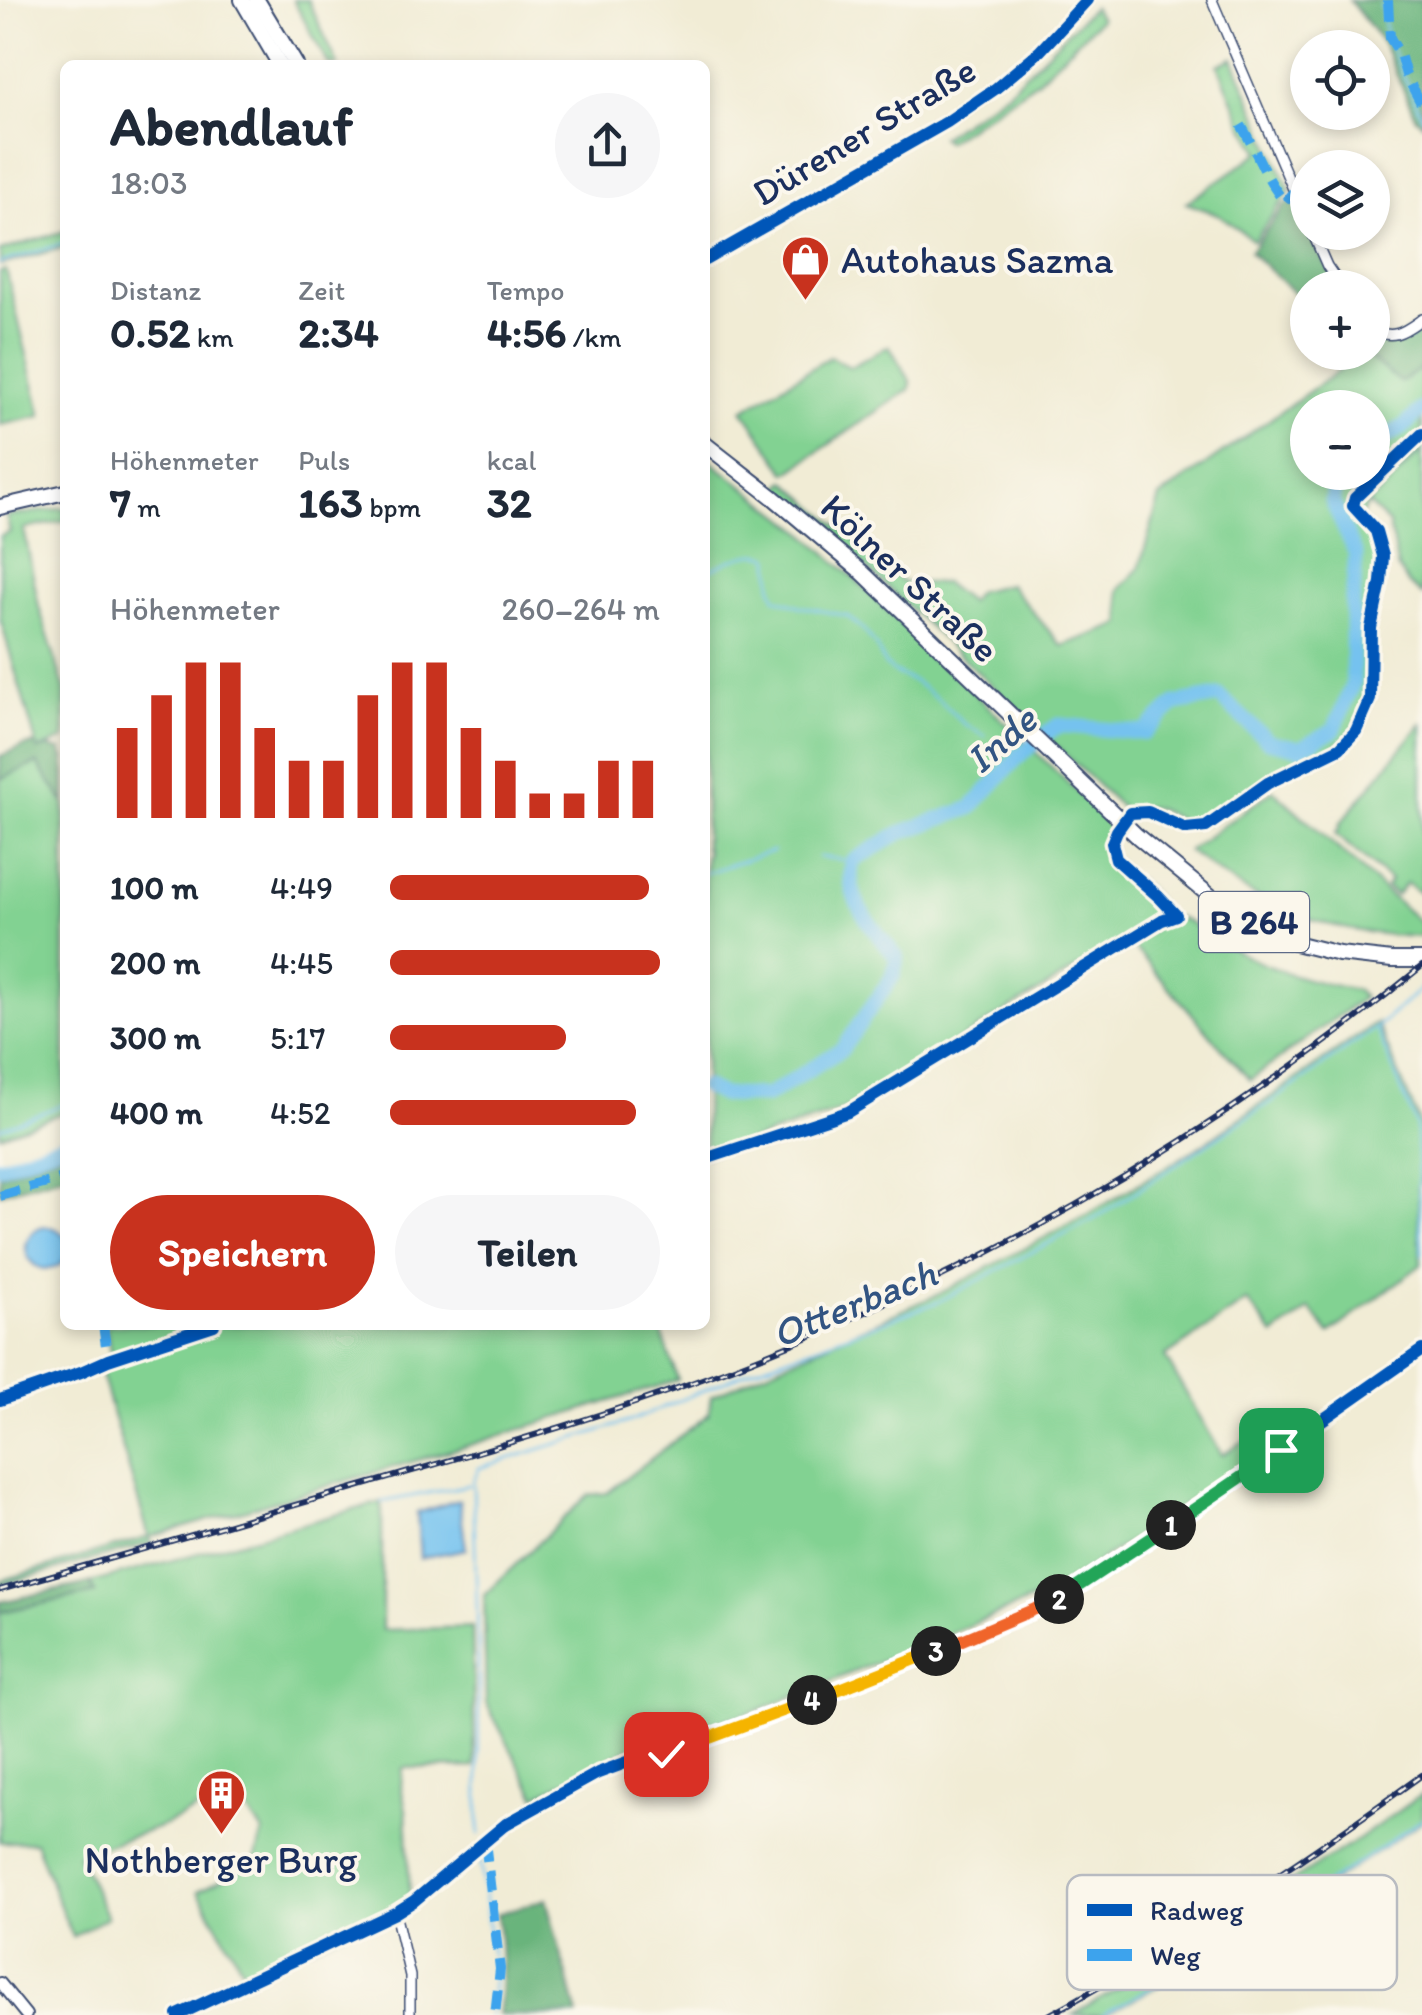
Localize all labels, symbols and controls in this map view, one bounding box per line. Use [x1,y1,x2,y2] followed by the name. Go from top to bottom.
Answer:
[1290,30,1390,490] map controls
[1290,30,1390,130] button: locate
[744,46,984,216] street label: Dürener Straße
[110,93,353,159] text: Abendlauf
[555,93,660,198] button: share
[1290,150,1390,250] button: layers
[110,164,187,202] text: 18:03
[780,234,832,302] shop icon: Autohaus Sazma
[841,237,1114,283] place label: Autohaus Sazma
[1290,270,1390,370] button: +
[110,273,201,307] text: Distanz
[298,273,345,307] text: Zeit
[487,273,565,307] text: Tempo
[110,307,190,358] text: 0.52
[298,307,379,358] text: 2:34
[487,307,566,358] text: 4:56
[190,320,234,354] text: km
[566,320,622,354] text: /km
[1290,390,1390,490] button: −
[110,443,259,477] text: Höhenmeter
[298,443,350,477] text: Puls
[487,443,536,477] text: kcal
[110,477,131,528] text: 7
[298,477,363,528] text: 163
[487,477,532,528] text: 32
[811,484,1009,672] street label: Kölner Straße
[131,490,161,524] text: m
[363,490,421,524] text: bpm
[110,590,280,628] text: Höhenmeter
[502,590,660,628] text: 260–264 m
[956,694,1048,783] water label: Inde
[110,869,198,907] text: 100 m
[270,869,333,907] text: 4:49
[1199,892,1309,952] road number: B 264
[110,944,200,982] text: 200 m
[270,944,333,982] text: 4:45
[110,1019,201,1057] text: 300 m
[270,1019,325,1057] text: 5:17
[110,1094,203,1132] text: 400 m
[270,1094,331,1132] text: 4:52
[110,1195,375,1310] button: Speichern
[395,1195,660,1310] button: Teilen
[765,1248,944,1358] water label: Otterbach
[1239,1408,1324,1493] pin
[1254,1423,1309,1478] icon: arrive
[1146,1500,1196,1550] pin: 1
[1165,1508,1178,1542] text: 1
[1034,1574,1084,1624] pin: 2
[1052,1582,1066,1616] text: 2
[911,1626,961,1676] pin: 3
[928,1634,944,1668] text: 3
[787,1675,837,1725] pin: 4
[804,1683,820,1717] text: 4
[624,1712,709,1797] pin
[639,1727,694,1782] icon: check
[195,1768,247,1836] building icon: Nothberger Burg
[85,1837,358,1883] place label: Nothberger Burg
[1067,1875,1397,1990] legend
[1150,1893,1244,1927] text: Radweg
[1150,1938,1201,1972] text: Weg

